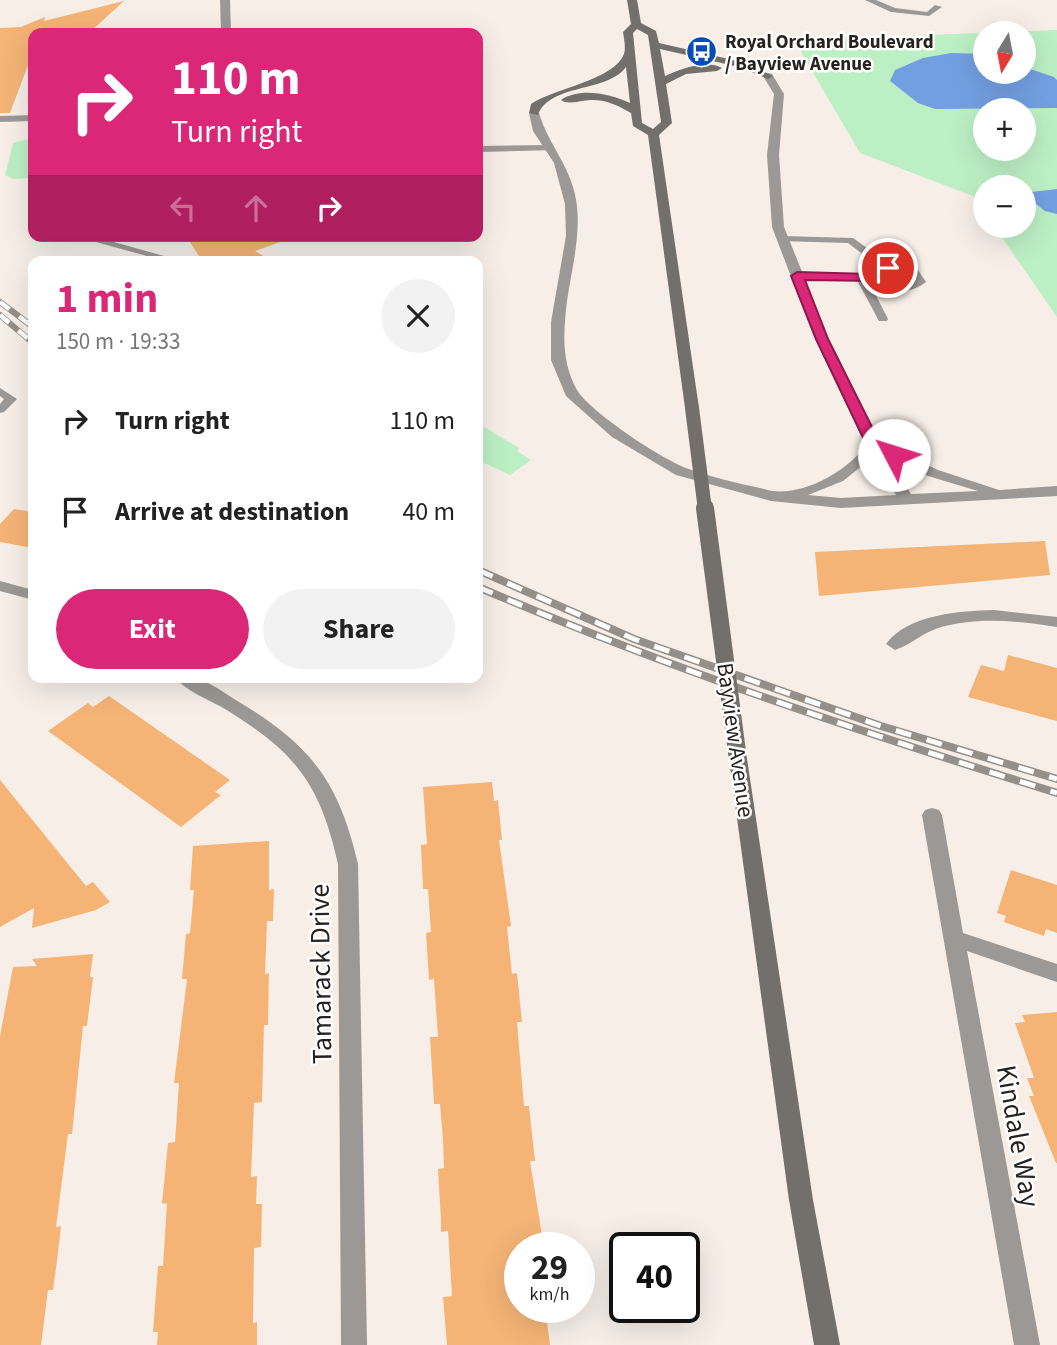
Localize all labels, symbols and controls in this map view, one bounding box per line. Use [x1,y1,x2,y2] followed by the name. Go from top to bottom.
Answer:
[973,21,1036,84] north arrow
[973,21,1036,238] map controls
[725,29,934,78] place label: Royal Orchard Boulevard / Bayview Avenue
[685,35,719,69] bus stop icon: Royal Orchard Boulevard / Bayview Avenue
[171,44,300,114] text: 110 m
[56,56,147,147] icon: right
[973,98,1036,161] button: +
[171,109,302,155] text: Turn right
[973,175,1036,238] button: −
[164,189,202,227] icon: left
[237,189,275,227] icon: ahead
[310,189,348,227] icon: right
[858,238,918,298] pin
[869,249,907,287] icon: arrive
[56,269,158,329] text: 1 min
[381,279,455,353] button: close
[56,325,180,358] text: 150 m · 19:33
[56,402,94,440] icon: right
[115,402,230,439] text: Turn right
[389,402,455,439] text: 110 m
[857,418,931,492] position arrow
[56,493,94,531] icon: arrive
[115,493,349,530] text: Arrive at destination
[402,493,455,530] text: 40 m
[56,589,249,669] button: Exit
[263,589,455,669] button: Share
[708,661,763,820] street label: Bayview Avenue
[299,883,343,1065] street label: Tamarack Drive
[986,1062,1050,1210] street label: Kindale Way
[609,1232,700,1323] speed limit sign: 40
[531,1243,568,1293] text: 29
[530,1282,569,1307] text: km/h

